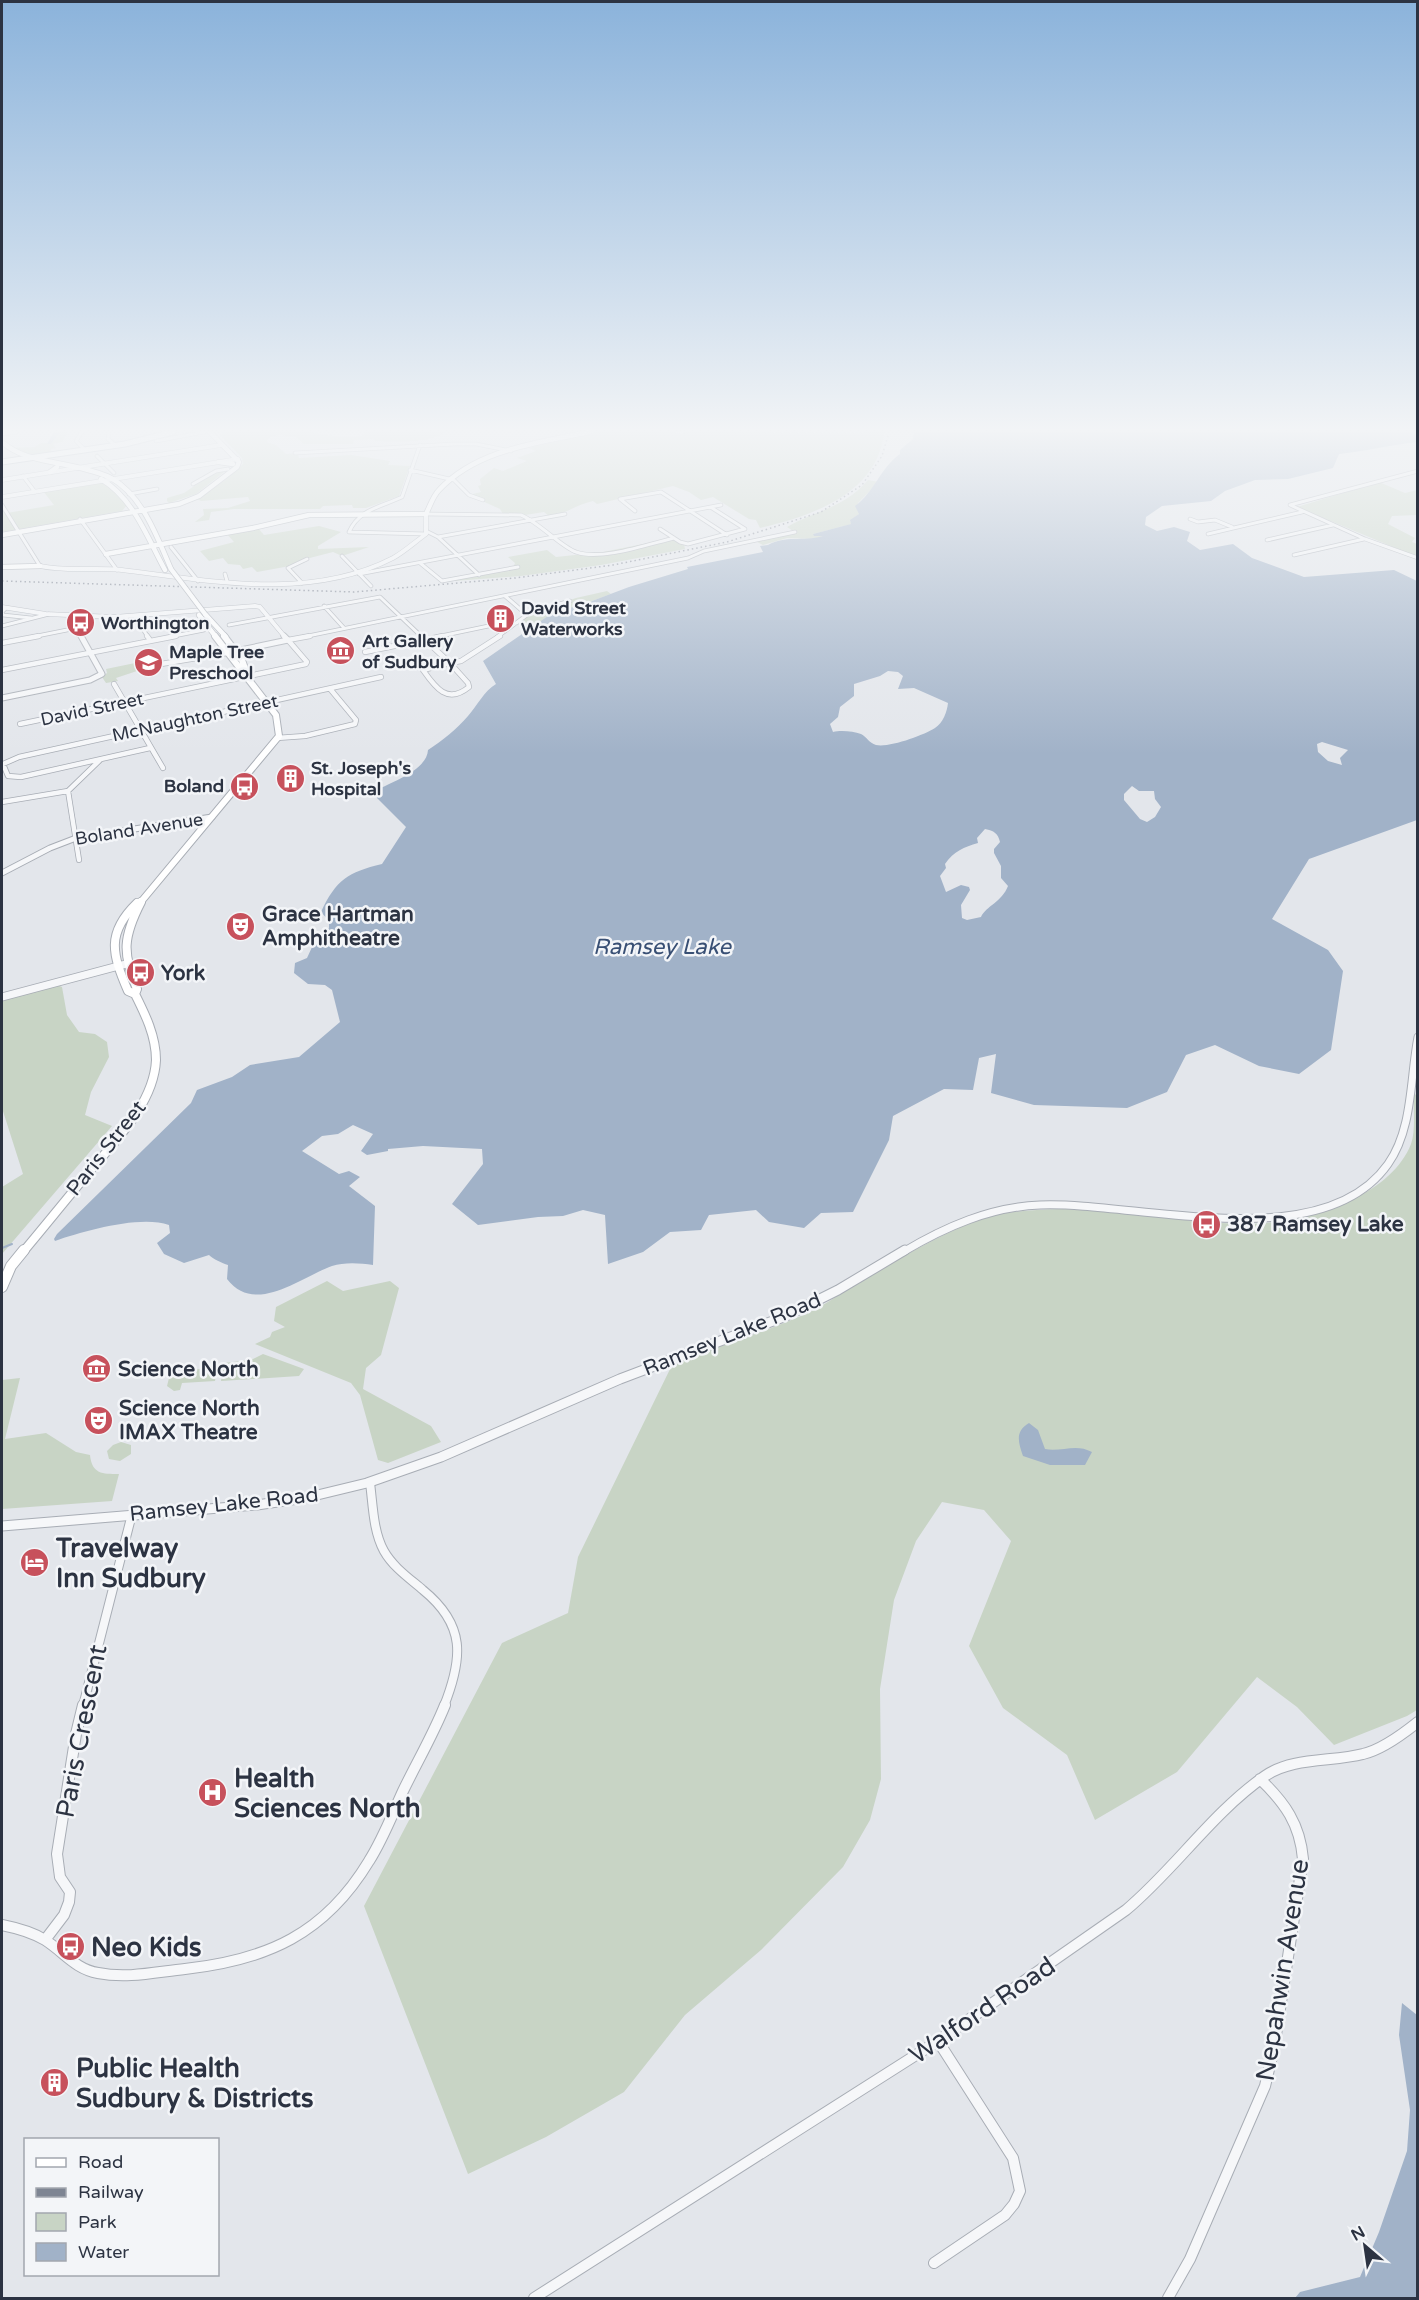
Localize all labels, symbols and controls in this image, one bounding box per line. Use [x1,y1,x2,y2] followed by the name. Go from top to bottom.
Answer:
[521,597,626,640] place label: David Street Waterworks
[484,602,516,634] building icon: David Street Waterworks
[64,607,96,639] bus stop icon: Worthington
[101,612,210,634] place label: Worthington
[362,630,457,673] place label: Art Gallery of Sudbury
[325,635,357,667] museum icon: Art Gallery of Sudbury
[169,641,264,684] place label: Maple Tree Preschool
[132,646,164,678] school or university icon: Maple Tree Preschool
[38,687,146,731] street label: David Street
[110,690,280,746] street label: McNaughton Street
[311,757,411,800] place label: St. Joseph's Hospital
[274,762,306,794] building icon: St. Joseph's Hospital
[229,770,261,802] bus stop icon: Boland
[164,775,224,797] place label: Boland
[73,808,205,850] street label: Boland Avenue
[262,902,414,951] place label: Grace Hartman Amphitheatre
[225,910,257,942] theatre icon: Grace Hartman Amphitheatre
[593,934,733,960] water label: Ramsey Lake
[124,957,156,989] bus stop icon: York
[161,961,206,986] place label: York
[61,1096,151,1201] street label: Paris Street
[1190,1208,1222,1240] bus stop icon: 387 Ramsey Lake
[1227,1212,1404,1237] place label: 387 Ramsey Lake
[639,1287,825,1382] street label: Ramsey Lake Road
[81,1353,113,1385] museum icon: Science North
[118,1357,259,1382] place label: Science North
[119,1396,260,1445] place label: Science North IMAX Theatre
[82,1404,114,1436] theatre icon: Science North IMAX Theatre
[128,1482,320,1527] street label: Ramsey Lake Road
[55,1533,206,1594] place label: Travelway Inn Sudbury
[19,1547,51,1579] hotel icon: Travelway Inn Sudbury
[50,1642,113,1820] street label: Paris Crescent
[234,1763,421,1824] place label: Health Sciences North
[197,1777,229,1809] hospital icon: Health Sciences North
[1250,1857,1315,2083] street label: Nepahwin Avenue
[54,1931,86,1963] bus stop icon: Neo Kids
[91,1932,202,1963] place label: Neo Kids
[903,1950,1061,2071] street label: Walford Road
[76,2053,313,2114] place label: Public Health Sudbury & Districts
[39,2067,71,2099] building icon: Public Health Sudbury & Districts
[24,2138,219,2276] legend
[78,2151,123,2173] text: Road
[78,2181,144,2203] text: Railway
[78,2211,117,2233] text: Park
[1335,2216,1395,2276] north arrow
[1348,2222,1369,2246] text: N
[78,2241,129,2263] text: Water

